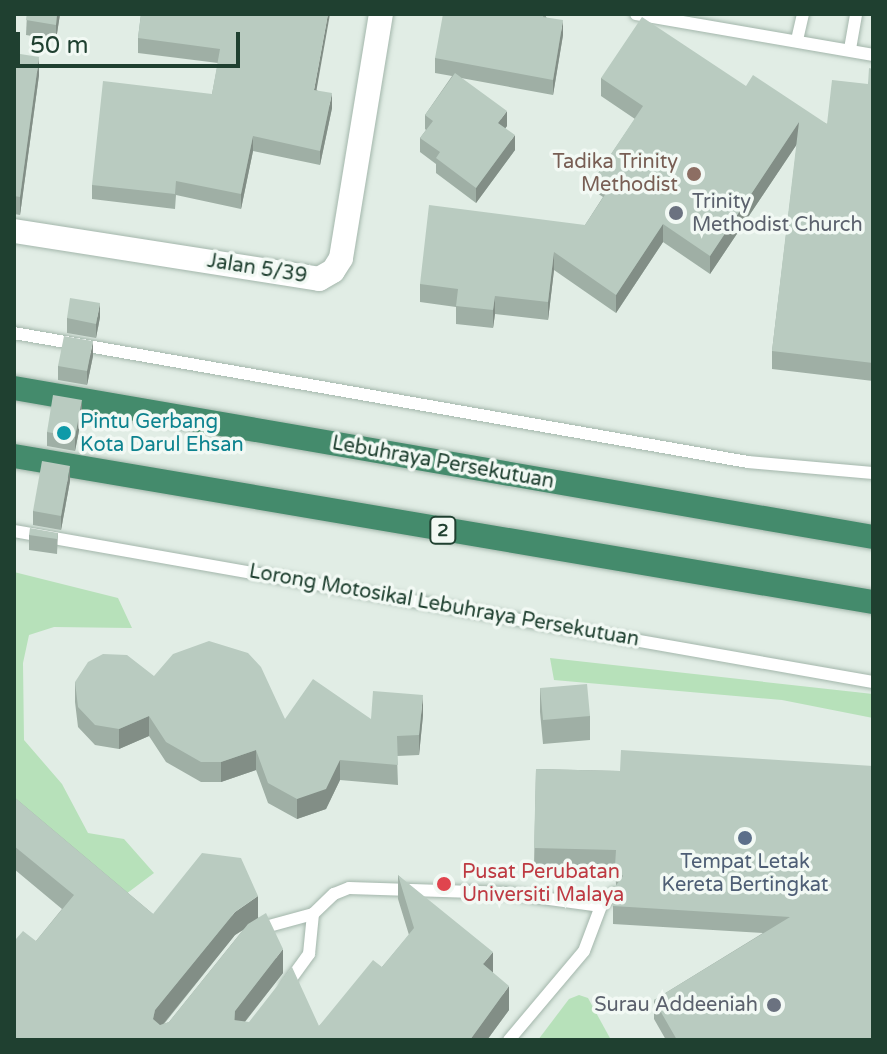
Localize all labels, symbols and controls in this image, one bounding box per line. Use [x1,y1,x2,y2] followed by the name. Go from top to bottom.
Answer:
[20,16,244,66] scale bar
[30,31,88,60] text: 50 m
[552,150,678,197] place label: Tadika Trinity Methodist
[685,165,703,183] marker: Tadika Trinity Methodist
[692,190,863,237] place label: Trinity Methodist Church
[667,204,685,222] marker: Trinity Methodist Church
[205,249,309,289] street label: Jalan 5/39
[80,410,244,457] place label: Pintu Gerbang Kota Darul Ehsan
[55,424,73,442] marker: Pintu Gerbang Kota Darul Ehsan
[330,432,556,494] street label: Lebuhraya Persekutuan
[429,516,457,544] road number: 2
[247,560,641,652] street label: Lorong Motosikal Lebuhraya Persekutuan
[736,829,754,847] marker: Tempat Letak Kereta Bertingkat
[662,850,828,897] place label: Tempat Letak Kereta Bertingkat
[462,860,624,907] place label: Pusat Perubatan Universiti Malaya
[433,873,455,895] marker: Pusat Perubatan Universiti Malaya
[594,993,758,1017] place label: Surau Addeeniah
[765,996,783,1014] marker: Surau Addeeniah

